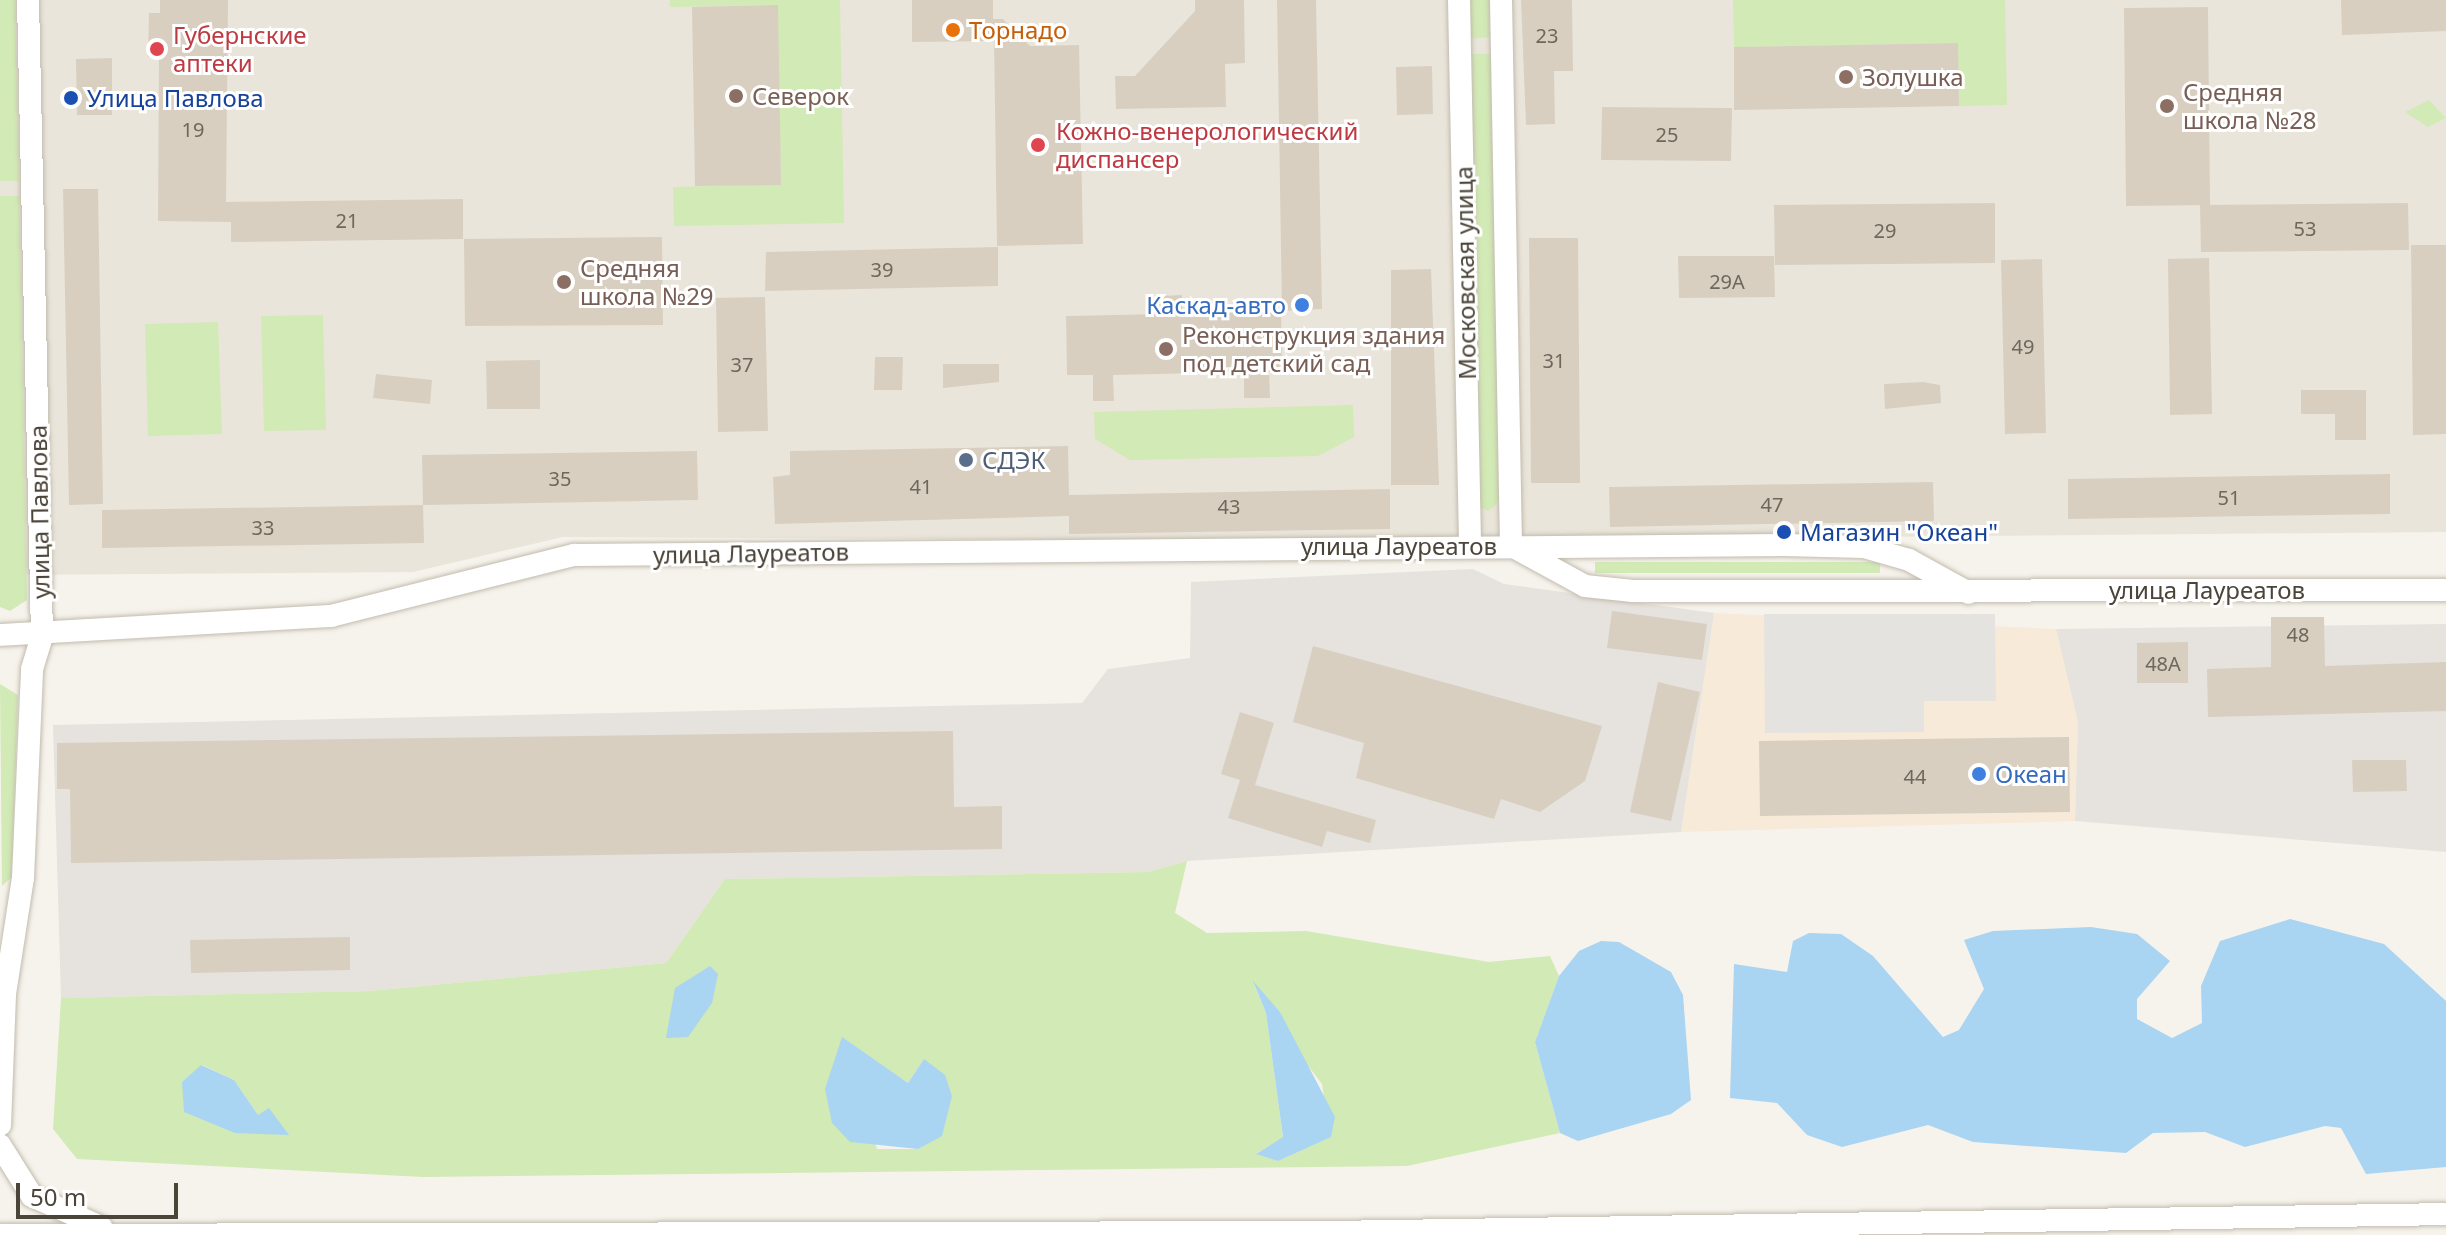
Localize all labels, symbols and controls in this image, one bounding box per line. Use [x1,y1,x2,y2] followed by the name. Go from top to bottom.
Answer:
[969,16,1067,44] place label: Торнадо
[173,21,307,77] place label: Губернские аптеки
[944,21,962,39] marker: Торнадо
[1536,23,1558,47] house number: 23
[148,40,166,58] marker: Губернские аптеки
[1862,63,1963,91] place label: Золушка
[1837,68,1855,86] marker: Золушка
[2183,78,2317,134] place label: Средняя школа №28
[752,82,849,110] place label: Северок
[87,84,264,112] place label: Улица Павлова
[727,87,745,105] marker: Северок
[62,89,80,107] marker: Улица Павлова
[2158,97,2176,115] marker: Средняя школа №28
[182,117,204,141] house number: 19
[1056,117,1358,173] place label: Кожно-венерологический диспансер
[1656,122,1678,146] house number: 25
[1027,134,1049,156] marker: Кожно-венерологический диспансер
[1449,166,1481,380] street label: Московская улица
[336,208,358,232] house number: 21
[2294,216,2316,240] house number: 53
[1874,218,1896,242] house number: 29
[580,254,714,310] place label: Средняя школа №29
[871,257,893,281] house number: 39
[1709,269,1745,293] house number: 29А
[555,273,573,291] marker: Средняя школа №29
[1146,291,1286,319] place label: Каскад-авто
[1293,296,1311,314] marker: Каскад-авто
[1182,321,1445,377] place label: Реконструкция здания под детский сад
[2012,334,2034,358] house number: 49
[1157,340,1175,358] marker: Реконструкция здания под детский сад
[1543,348,1565,372] house number: 31
[731,352,753,376] house number: 37
[23,425,55,599] street label: улица Павлова
[982,446,1045,474] place label: СДЭК
[957,451,975,469] marker: СДЭК
[549,466,571,490] house number: 35
[910,474,932,498] house number: 41
[2218,485,2240,509] house number: 51
[1761,492,1783,516] house number: 47
[1218,494,1240,518] house number: 43
[252,515,274,539] house number: 33
[1800,518,1998,546] place label: Магазин "Океан"
[1775,523,1793,541] marker: Магазин "Океан"
[1301,532,1497,560] street label: улица Лауреатов
[653,537,849,569] street label: улица Лауреатов
[2109,576,2305,604] street label: улица Лауреатов
[2287,622,2309,646] house number: 48
[2145,651,2181,675] house number: 48А
[1995,760,2067,788] place label: Океан
[1904,764,1926,788] house number: 44
[1970,765,1988,783] marker: Океан
[20,1167,182,1217] scale bar
[30,1180,86,1213] text: 50 m

